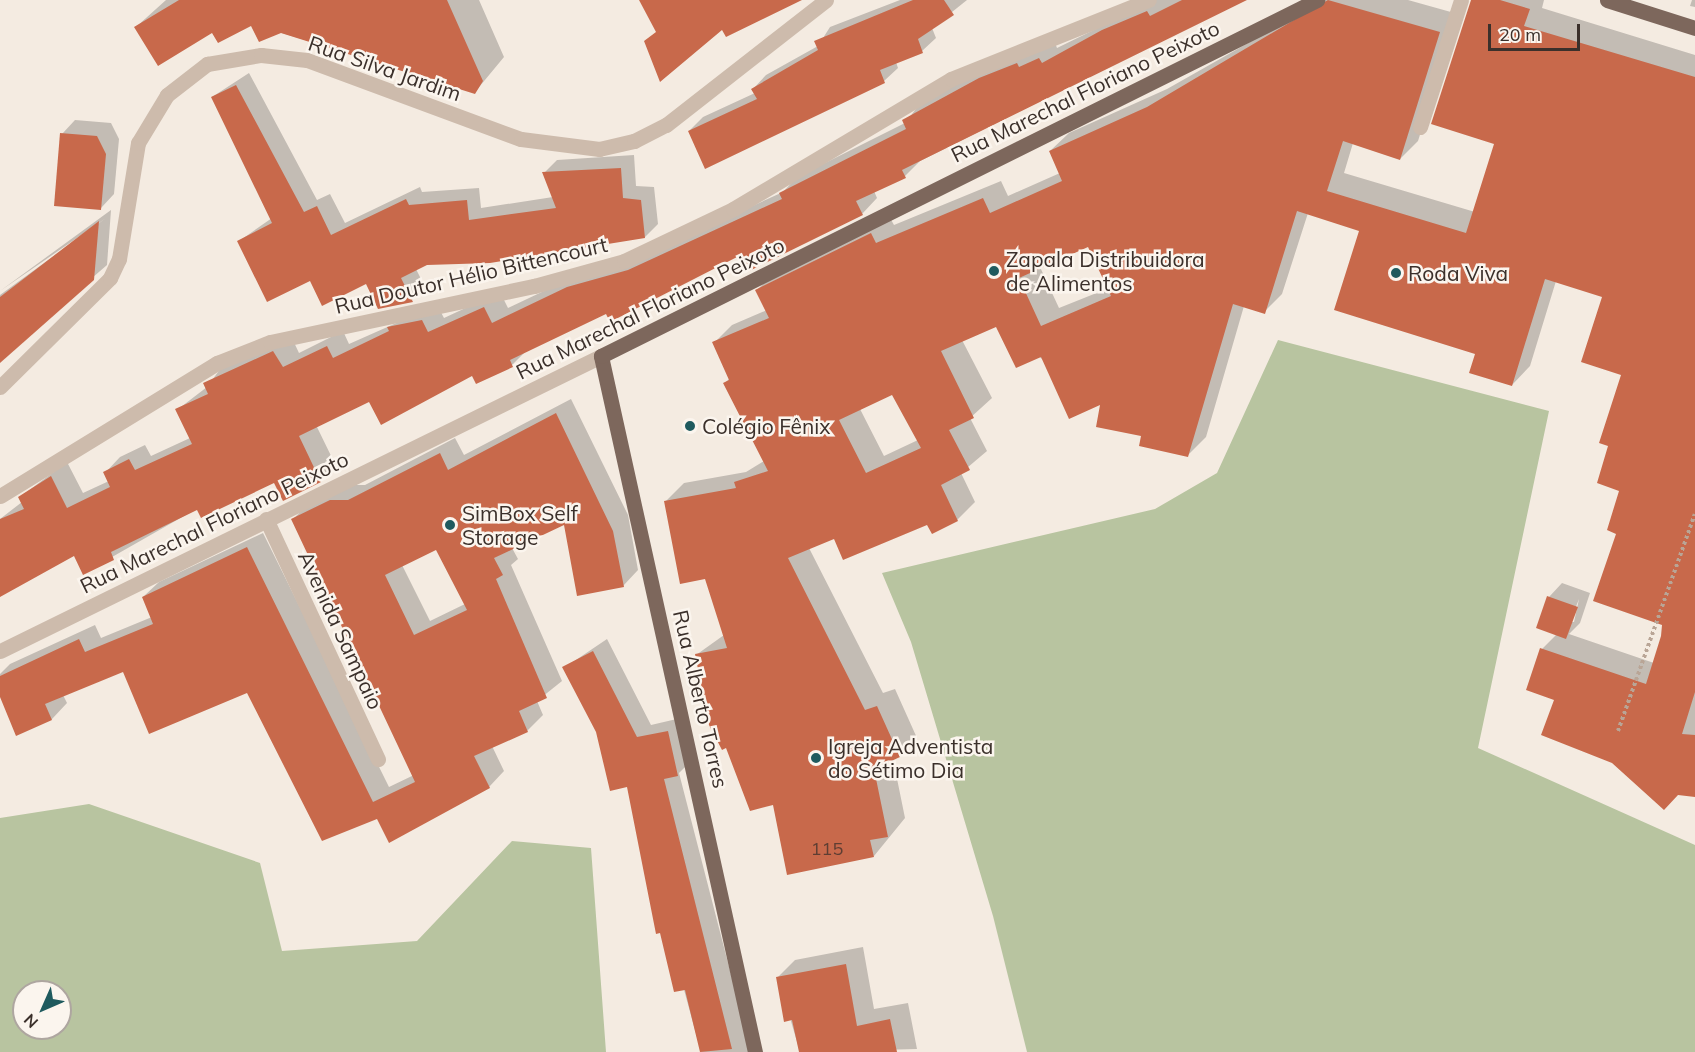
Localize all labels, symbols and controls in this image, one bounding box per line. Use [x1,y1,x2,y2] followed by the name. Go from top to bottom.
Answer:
[1491,12,1582,50] scale bar
[947,15,1223,167] street label: Rua Marechal Floriano Peixoto
[1499,23,1541,46] text: 20 m
[305,30,465,106] street label: Rua Silva Jardim
[332,231,610,319] street label: Rua Doutor Hélio Bittencourt
[512,232,788,384] street label: Rua Marechal Floriano Peixoto
[1006,246,1205,296] place label: Zapala Distribuidora de Alimentos
[1408,260,1508,286] place label: Roda Viva
[987,264,1001,278] marker: Zapala Distribuidora de Alimentos
[1389,266,1403,280] marker: Roda Viva
[702,413,831,439] place label: Colégio Fênix
[683,419,697,433] marker: Colégio Fênix
[76,446,352,598] street label: Rua Marechal Floriano Peixoto
[462,500,578,550] place label: SimBox Self Storage
[443,518,457,532] marker: SimBox Self Storage
[293,547,389,713] street label: Avenida Sampaio
[668,607,734,791] street label: Rua Alberto Torres
[828,733,993,783] place label: Igreja Adventista do Sétimo Dia
[809,751,823,765] marker: Igreja Adventista do Sétimo Dia
[811,838,843,860] house number: 115
[12,980,72,1040] north arrow
[19,1010,42,1033] text: N

